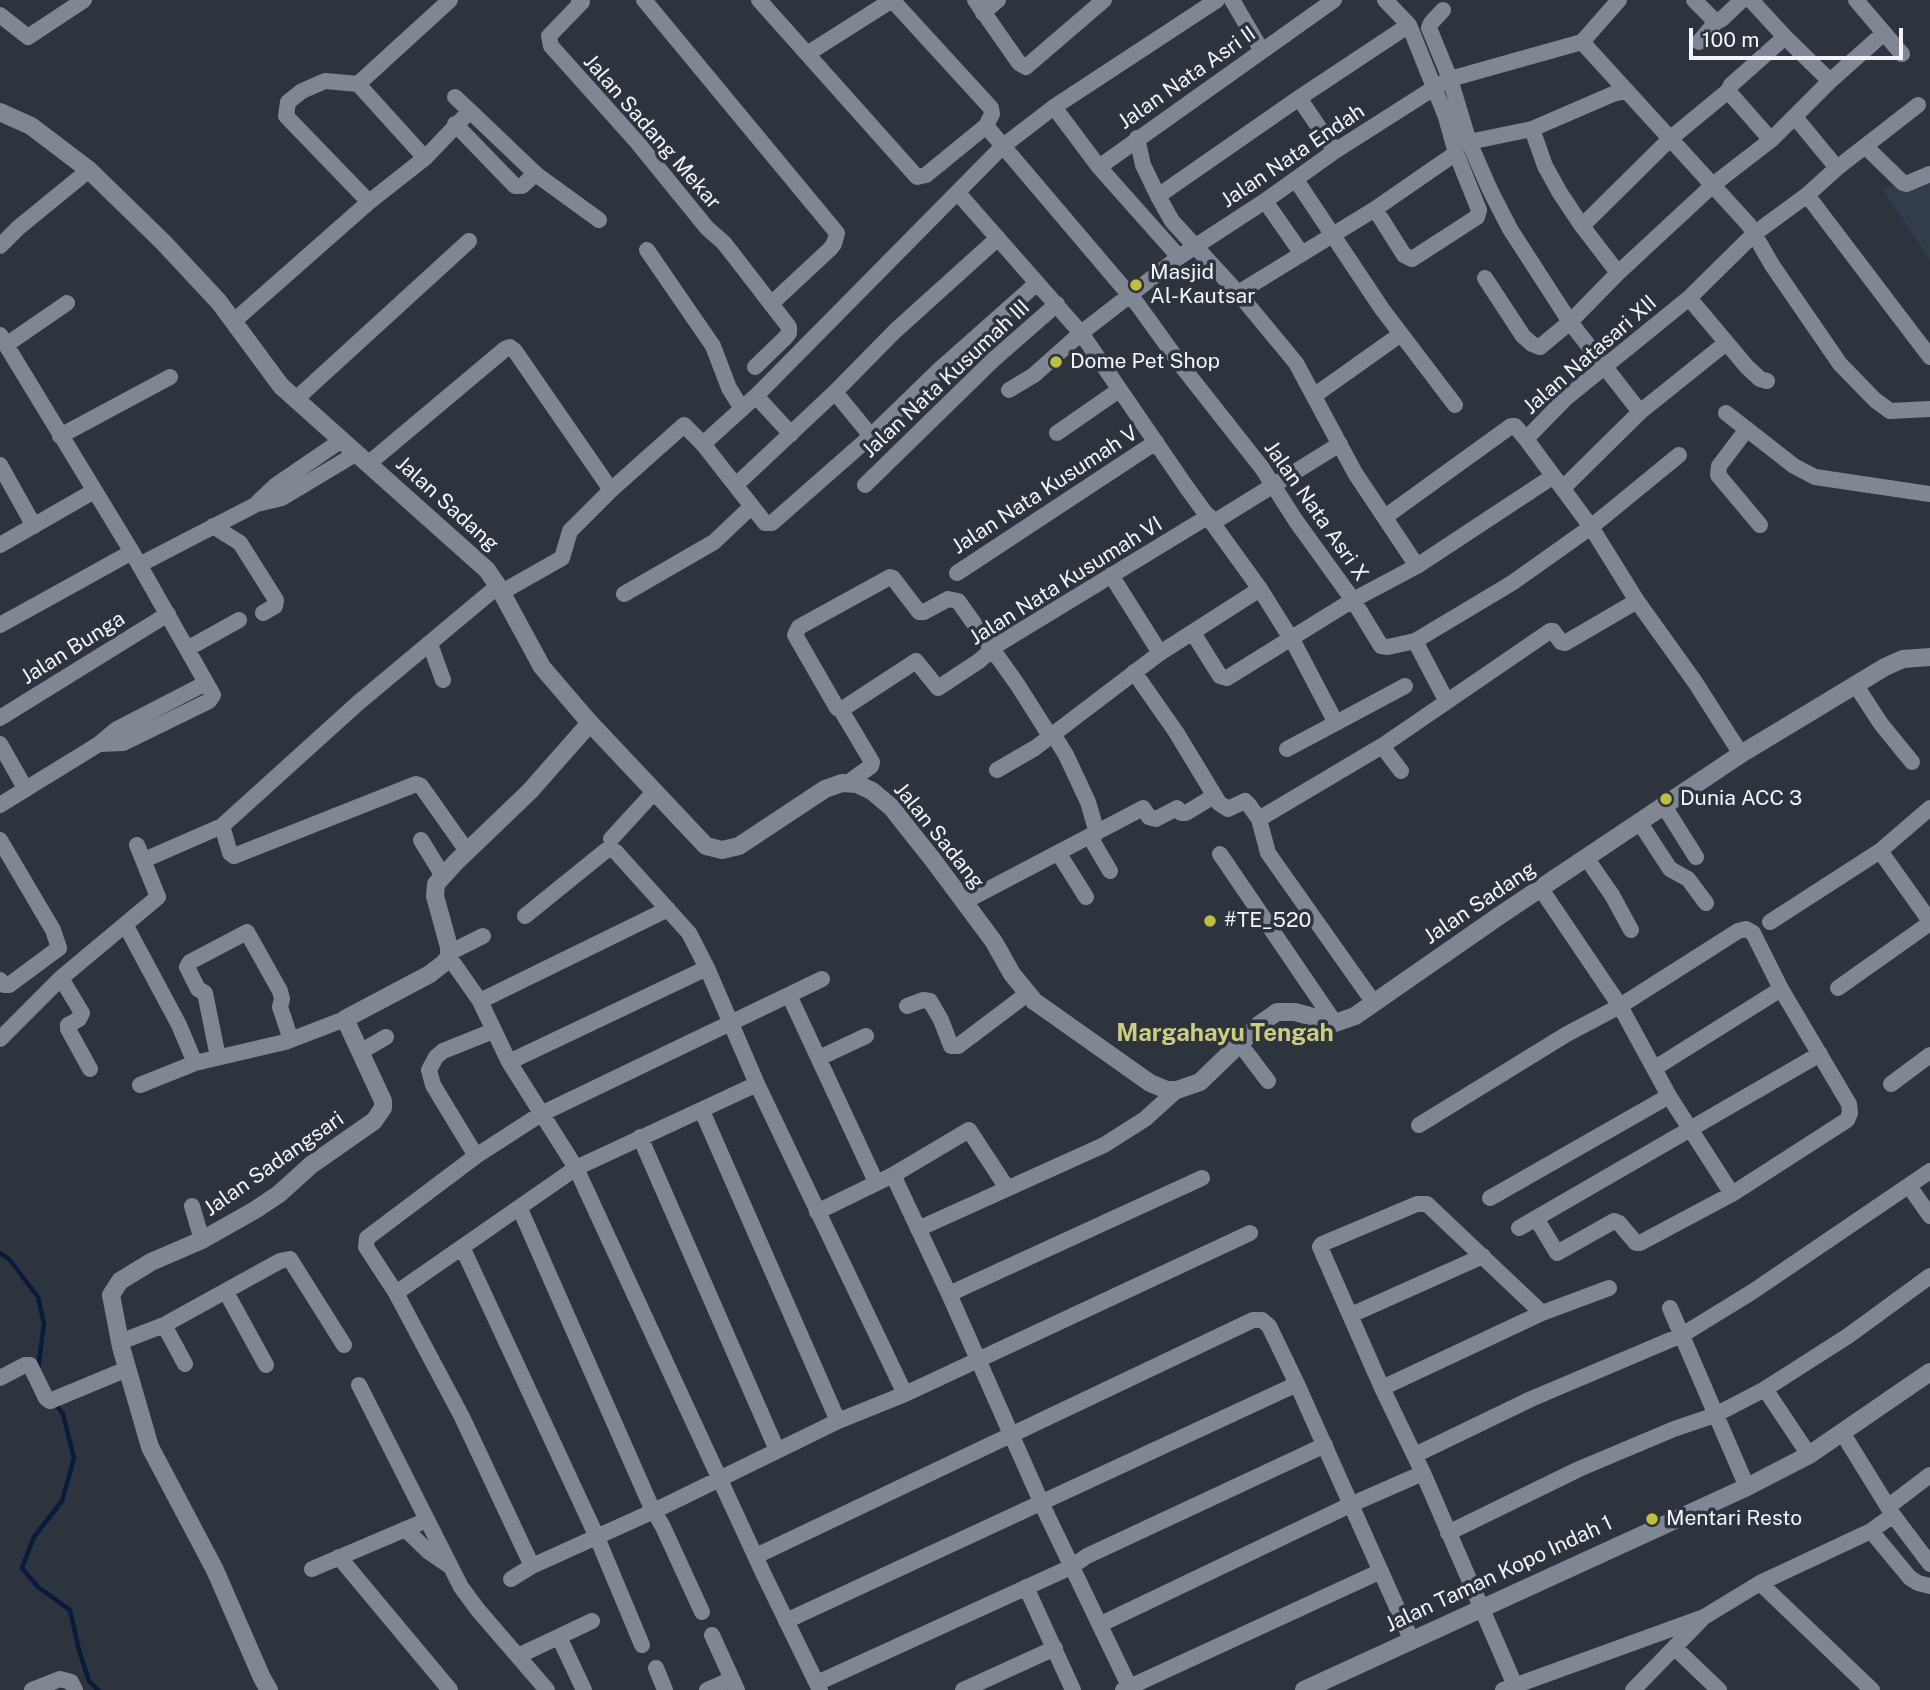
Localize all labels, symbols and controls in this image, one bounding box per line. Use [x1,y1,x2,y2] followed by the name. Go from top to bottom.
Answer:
[1692,14,1906,58] scale bar
[1113,21,1261,135] street label: Jalan Nata Asri II
[1702,27,1759,52] text: 100 m
[578,50,726,214] street label: Jalan Sadang Mekar
[1216,99,1370,213] street label: Jalan Nata Endah
[1150,260,1255,310] place label: Masjid Al-Kautsar
[1128,277,1144,293] marker: Masjid Al-Kautsar
[1518,290,1662,420] street label: Jalan Natasari XII
[857,295,1035,463] street label: Jalan Nata Kusumah III
[1070,349,1220,375] place label: Dome Pet Shop
[1048,354,1064,370] marker: Dome Pet Shop
[947,420,1143,560] street label: Jalan Nata Kusumah V
[1258,436,1374,586] street label: Jalan Nata Asri X
[390,451,504,557] street label: Jalan Sadang
[965,511,1167,651] street label: Jalan Nata Kusumah VI
[16,606,130,690] street label: Jalan Bunga
[888,778,990,894] street label: Jalan Sadang
[1680,786,1802,812] place label: Dunia ACC 3
[1658,791,1674,807] marker: Dunia ACC 3
[1419,856,1541,950] street label: Jalan Sadang
[1224,908,1311,934] place label: #TE_520
[1202,913,1218,929] marker: #TE_520
[1116,1020,1334,1048] district label: Margahayu Tengah
[199,1106,349,1222] street label: Jalan Sadangsari
[1666,1506,1802,1532] place label: Mentari Resto
[1381,1510,1617,1638] street label: Jalan Taman Kopo Indah 1
[1644,1511,1660,1527] marker: Mentari Resto

